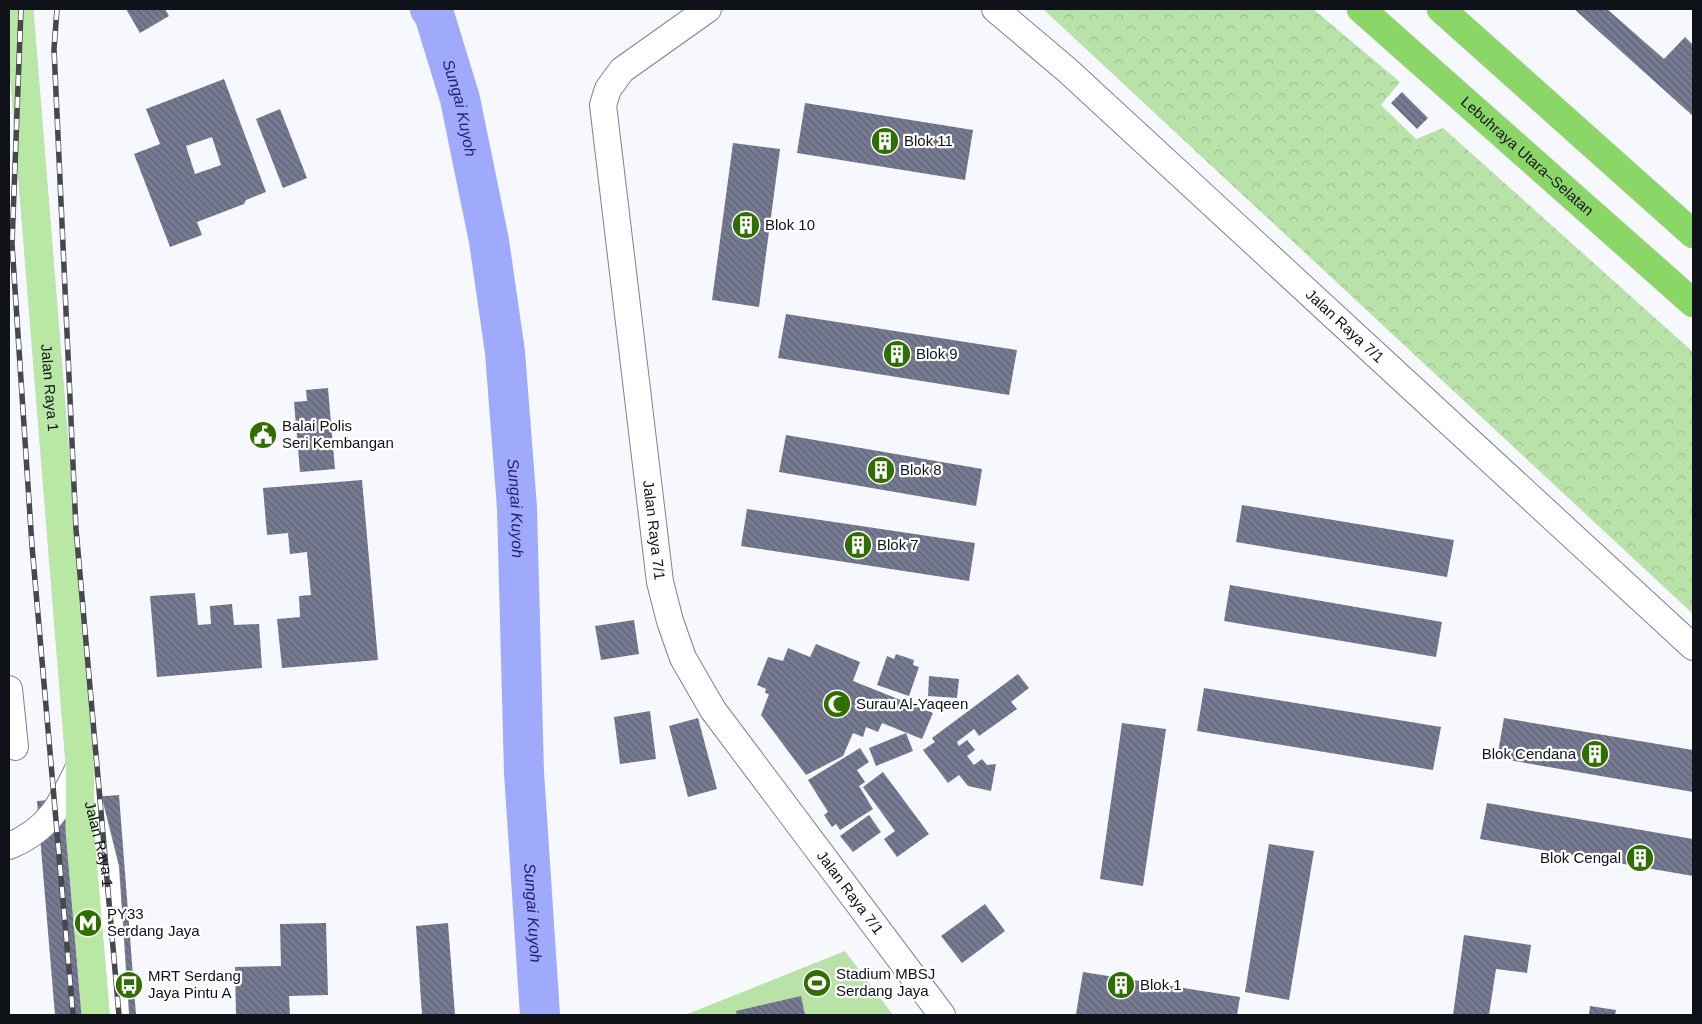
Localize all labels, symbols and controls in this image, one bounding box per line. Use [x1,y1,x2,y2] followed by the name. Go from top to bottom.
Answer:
[439,57,480,158] water label: Sungai Kuyoh
[1458,93,1597,219] street label: Lebuhraya Utara–Selatan
[870,126,900,156] building icon: Blok 11
[904,132,953,149] place label: Blok 11
[731,210,761,240] building icon: Blok 10
[765,216,815,233] place label: Blok 10
[1302,285,1388,366] street label: Jalan Raya 7/1
[882,339,912,369] building icon: Blok 9
[38,343,62,432] street label: Jalan Raya 1
[916,345,958,362] place label: Blok 9
[282,417,394,451] place label: Balai Polis Seri Kembangan
[248,420,278,450] public building icon: Balai Polis Seri Kembangan
[866,455,896,485] building icon: Blok 8
[504,458,526,558] water label: Sungai Kuyoh
[900,461,942,478] place label: Blok 8
[640,479,669,581] street label: Jalan Raya 7/1
[843,530,873,560] building icon: Blok 7
[877,536,919,553] place label: Blok 7
[822,689,852,719] mosque icon: Surau Al-Yaqeen
[856,695,968,712] place label: Surau Al-Yaqeen
[1580,739,1610,769] building icon: Blok Cendana
[1482,745,1577,762] place label: Blok Cendana
[82,799,116,888] street label: Jalan Raya 1
[1625,843,1655,873] building icon: Blok Cengal
[814,847,887,937] street label: Jalan Raya 7/1
[1540,849,1621,866] place label: Blok Cengal
[521,863,545,963] water label: Sungai Kuyoh
[107,905,200,939] place label: PY33 Serdang Jaya
[73,908,103,938] metro station icon: PY33 Serdang Jaya
[836,965,935,999] place label: Stadium MBSJ Serdang Jaya
[148,967,241,1001] place label: MRT Serdang Jaya Pintu A
[802,968,832,998] sports icon: Stadium MBSJ Serdang Jaya
[114,970,144,1000] bus stop icon: MRT Serdang Jaya Pintu A
[1106,970,1136,1000] building icon: Blok 1
[1140,976,1182,993] place label: Blok 1

